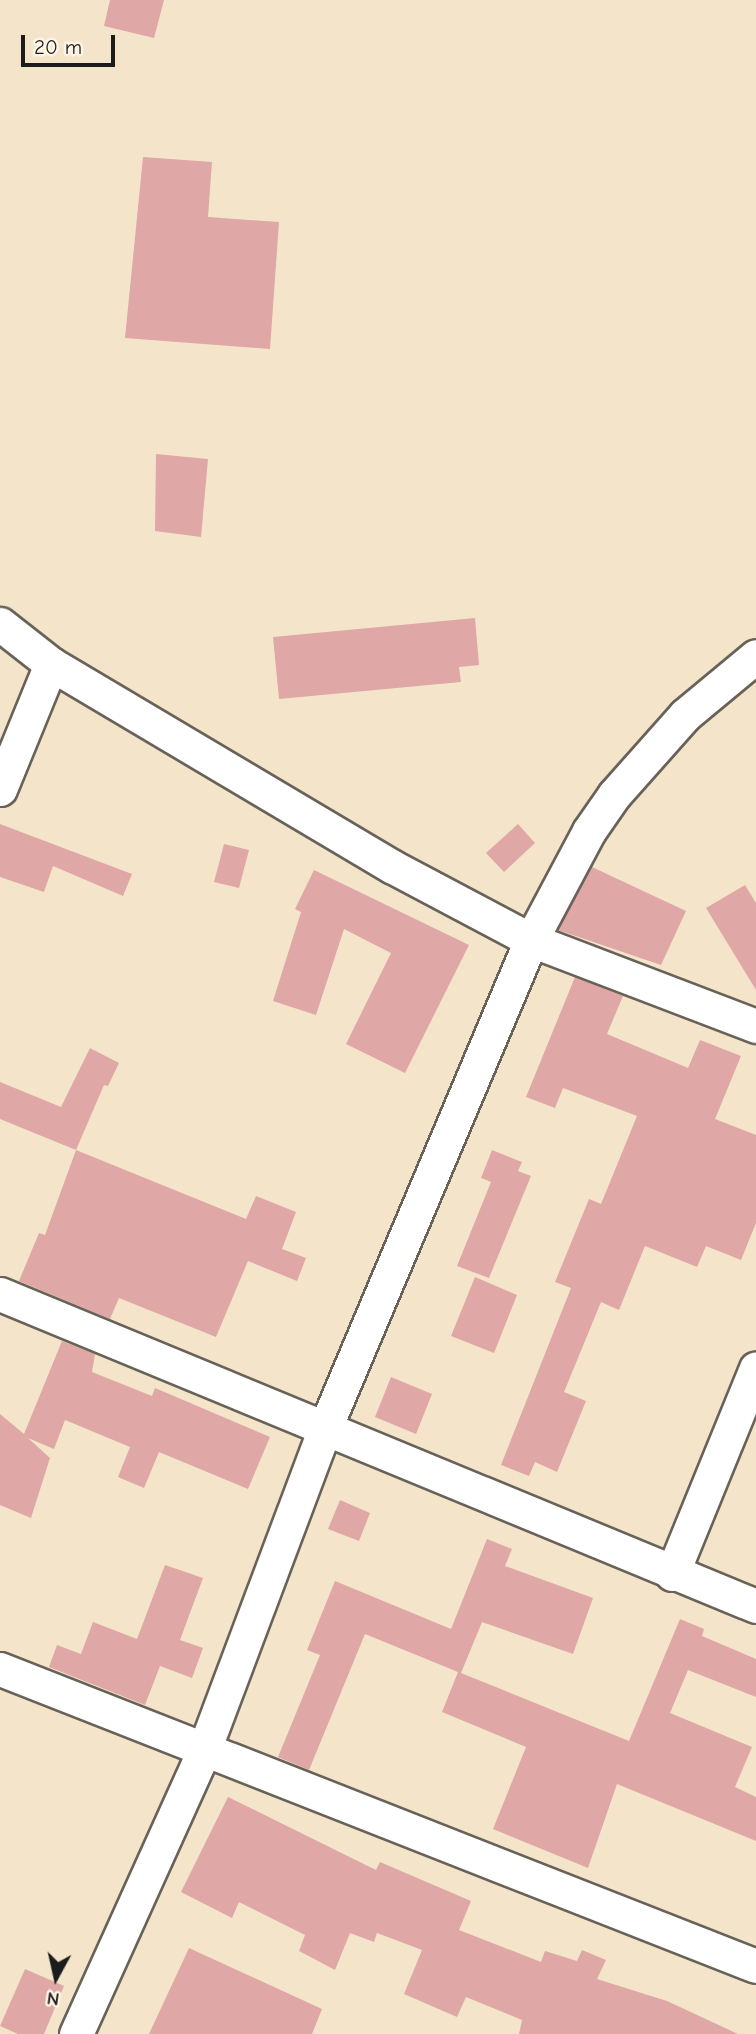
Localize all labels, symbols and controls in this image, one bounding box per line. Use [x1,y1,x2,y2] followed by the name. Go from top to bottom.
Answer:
[24,21,119,65] scale bar
[34,35,82,59] text: 20 m
[21,1943,91,2013] north arrow
[45,1987,61,2011] text: N

